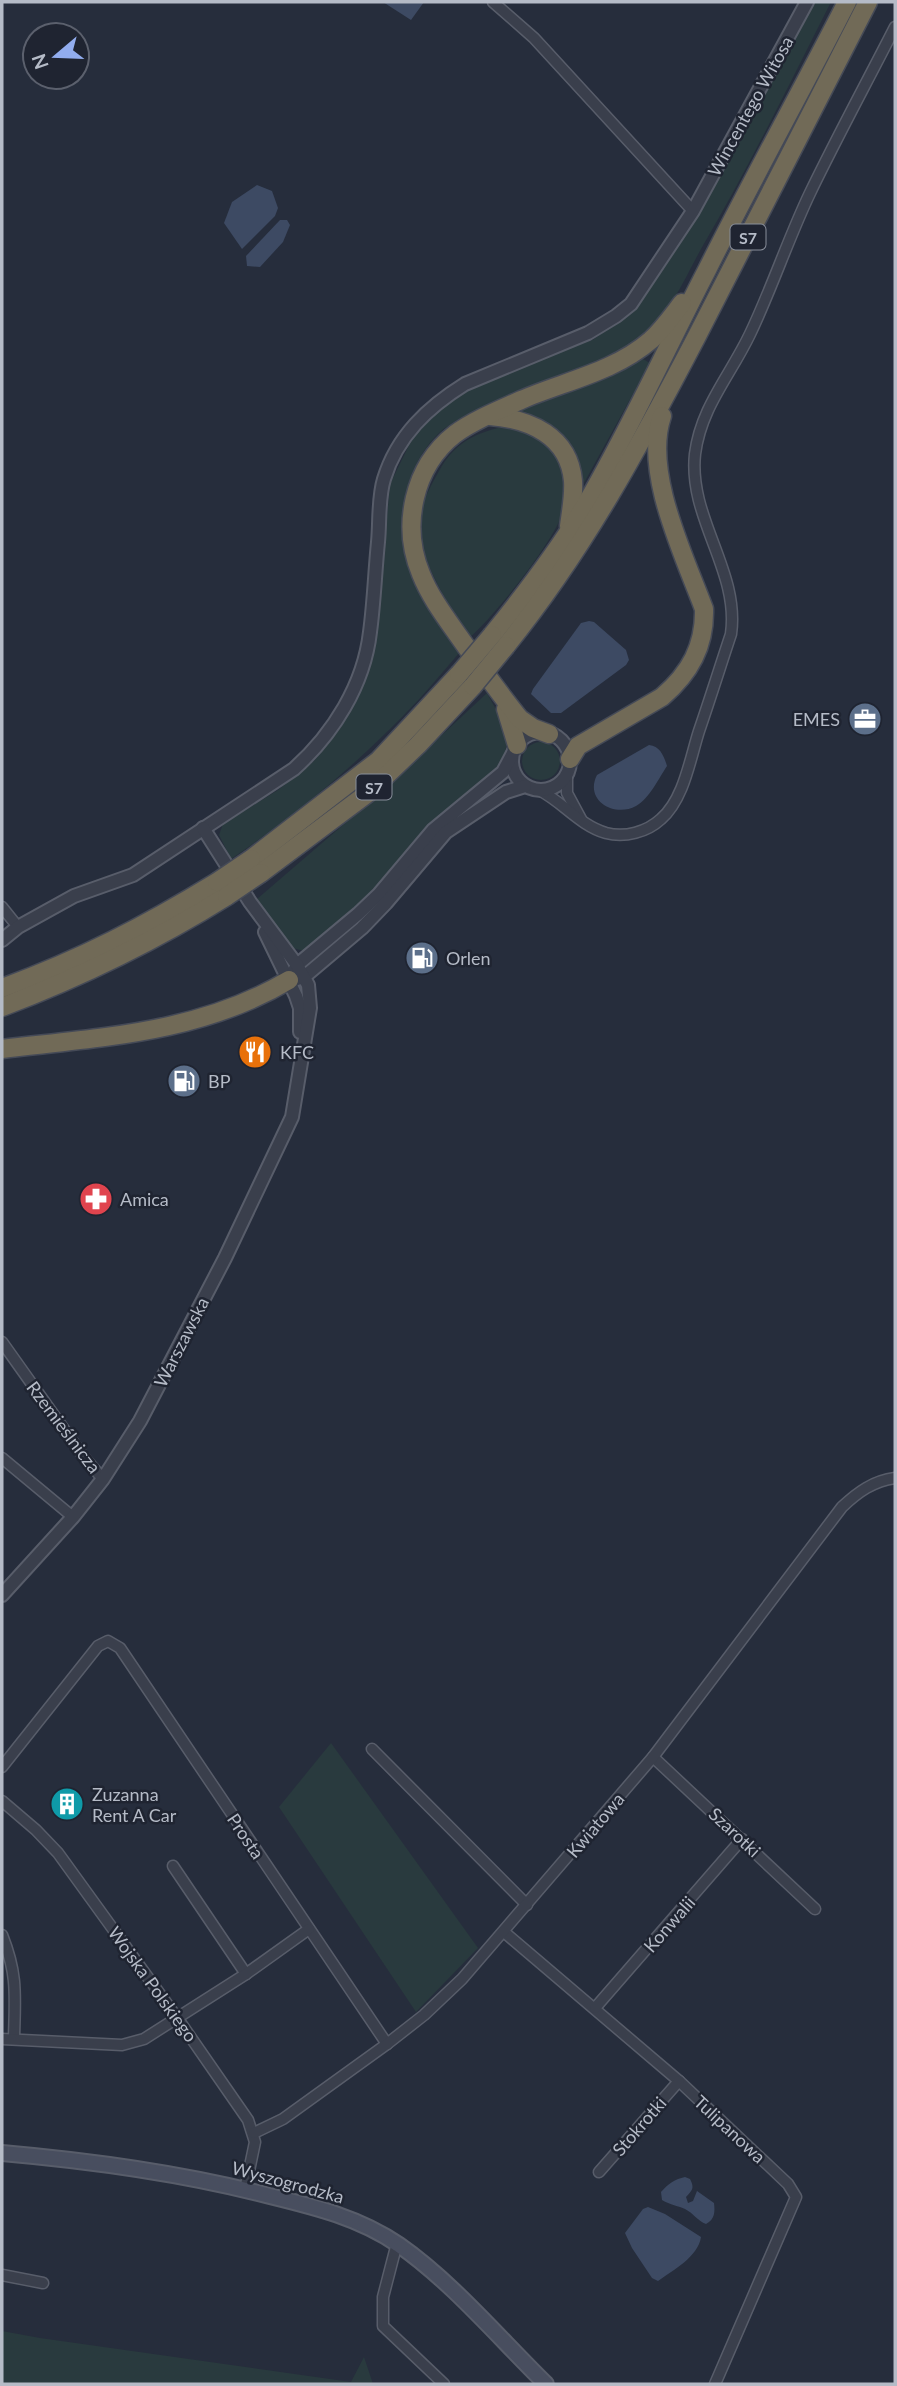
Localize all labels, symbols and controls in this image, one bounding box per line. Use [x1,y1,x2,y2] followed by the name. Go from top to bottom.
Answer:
[21,21,91,91] north arrow
[702,32,798,180] street label: Wincentego Witosa
[26,51,53,72] text: N
[730,224,766,249] road number: S7
[846,700,884,738] office icon: EMES
[793,708,840,730] place label: EMES
[356,774,392,800] road number: S7
[403,939,441,977] fuel station icon: Orlen
[446,947,491,969] place label: Orlen
[236,1033,274,1071] restaurant icon: KFC
[280,1041,314,1063] place label: KFC
[165,1062,203,1100] fuel station icon: BP
[208,1070,231,1092] place label: BP
[77,1180,115,1218] pharmacy icon: Amica
[120,1188,169,1210] place label: Amica
[149,1293,213,1391] street label: Warszawska
[22,1377,106,1477] street label: Rzemieślnicza
[92,1783,177,1826] place label: Zuzanna Rent A Car
[48,1785,86,1823] building icon: Zuzanna Rent A Car
[562,1788,628,1862] street label: Kwiatowa
[705,1803,765,1861] street label: Szarotki
[223,1809,269,1863] street label: Prosta
[639,1891,699,1957] street label: Konwalii
[104,1922,202,2046] street label: Wojska Polskiego
[690,2090,770,2168] street label: Tulipanowa
[607,2092,671,2160] street label: Stokrotki
[229,2156,347,2208] street label: Wyszogrodzka

